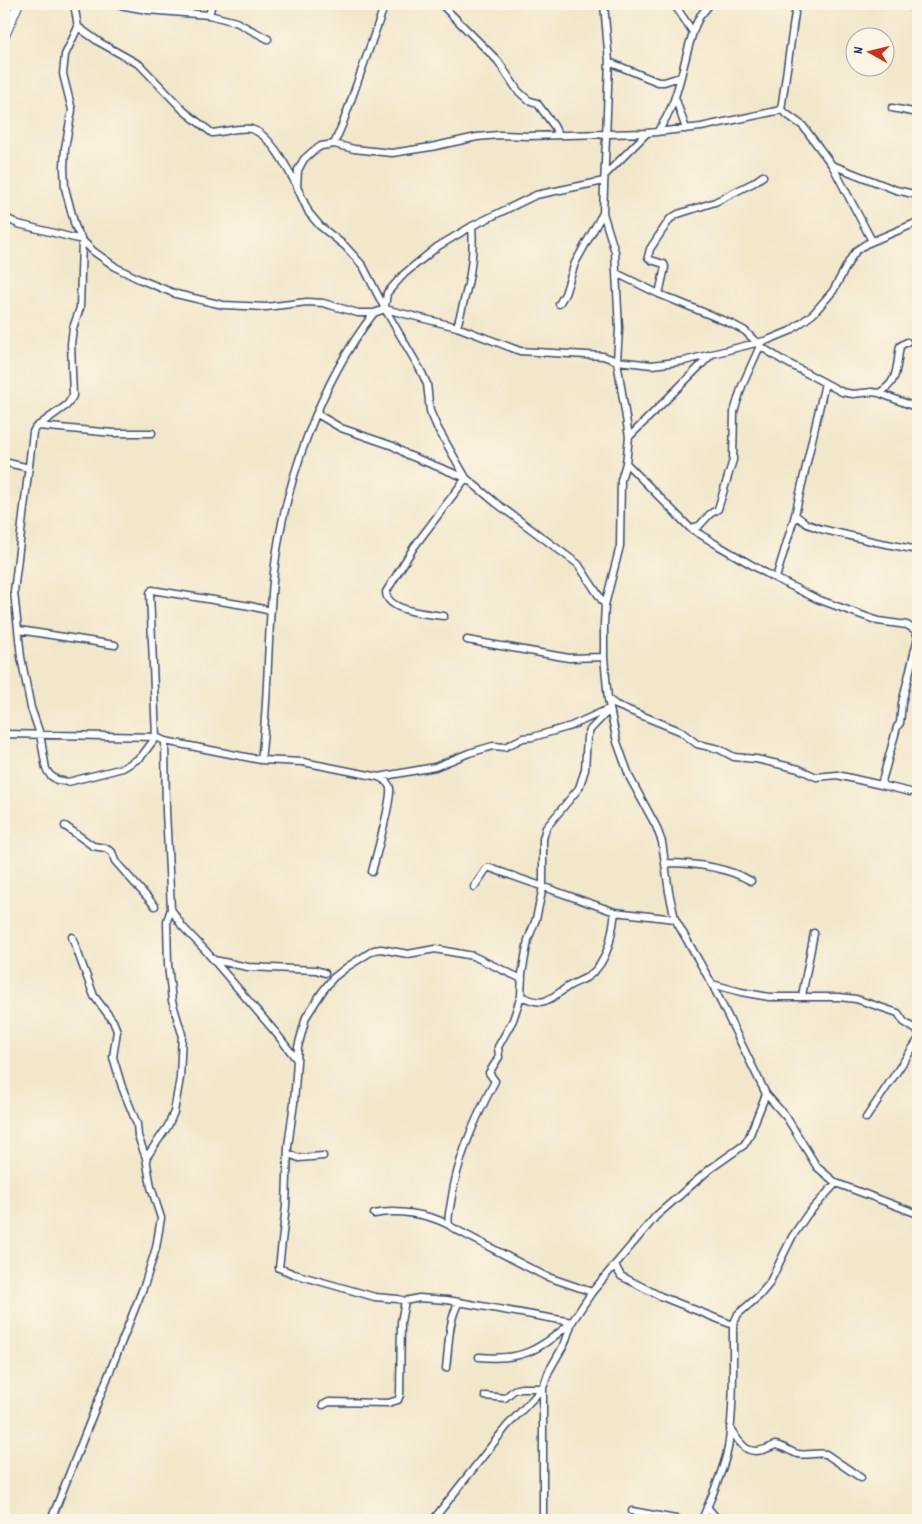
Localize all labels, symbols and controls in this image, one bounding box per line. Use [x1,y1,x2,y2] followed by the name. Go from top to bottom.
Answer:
[844,28,894,78] north arrow
[849,46,870,55] text: N

